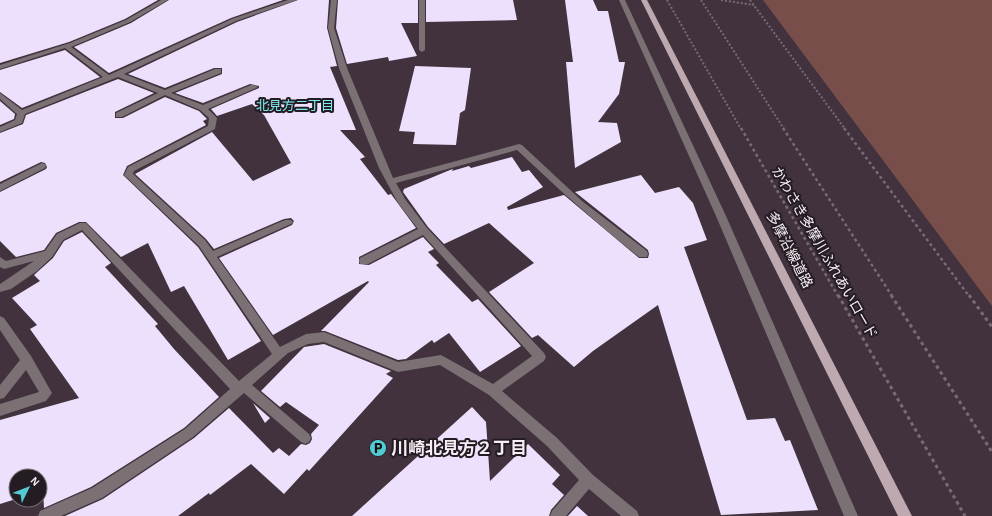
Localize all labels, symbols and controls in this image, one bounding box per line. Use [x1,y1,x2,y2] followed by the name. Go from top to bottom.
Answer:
[256,98,334,113] district label: 北見方二丁目
[769,164,880,341] street label: かわさき多摩川ふれあいロード
[764,209,815,291] street label: 多摩沿線道路
[368,438,388,458] parking icon: 川崎北見方２丁目
[391,439,527,457] place label: 川崎北見方２丁目
[8,468,48,508] north arrow
[28,475,42,488] text: N

